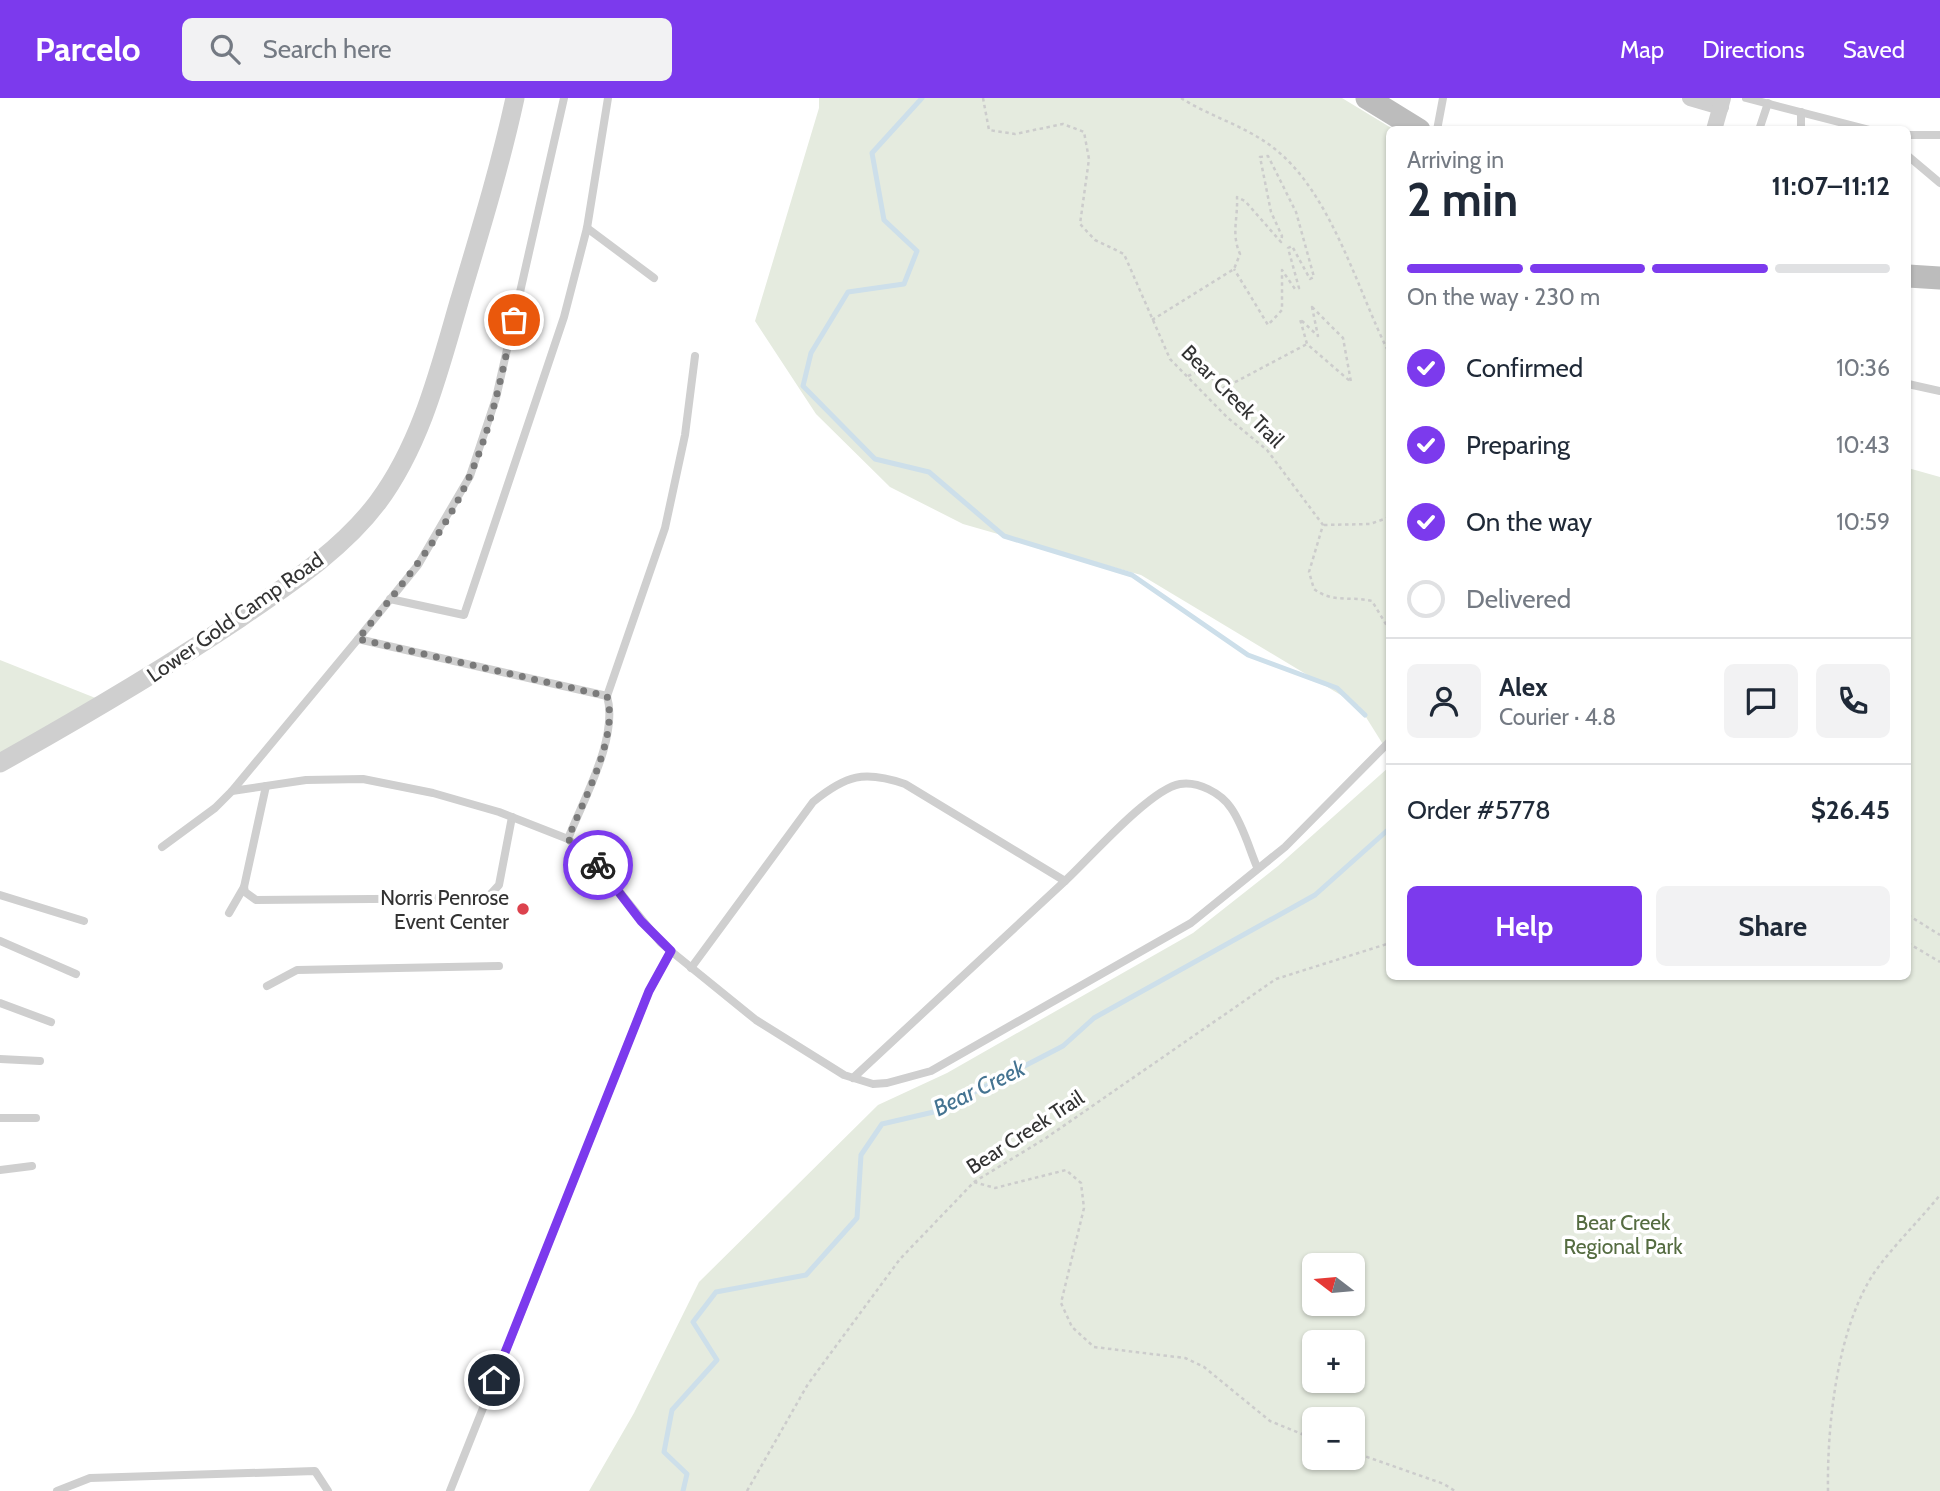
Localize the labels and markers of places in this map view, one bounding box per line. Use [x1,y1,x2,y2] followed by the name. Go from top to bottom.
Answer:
[484,290,544,350] pin
[380,885,509,934] place label: Norris Penrose Event Center
[515,901,531,917] marker: Norris Penrose Event Center
[464,1350,524,1410] pin

